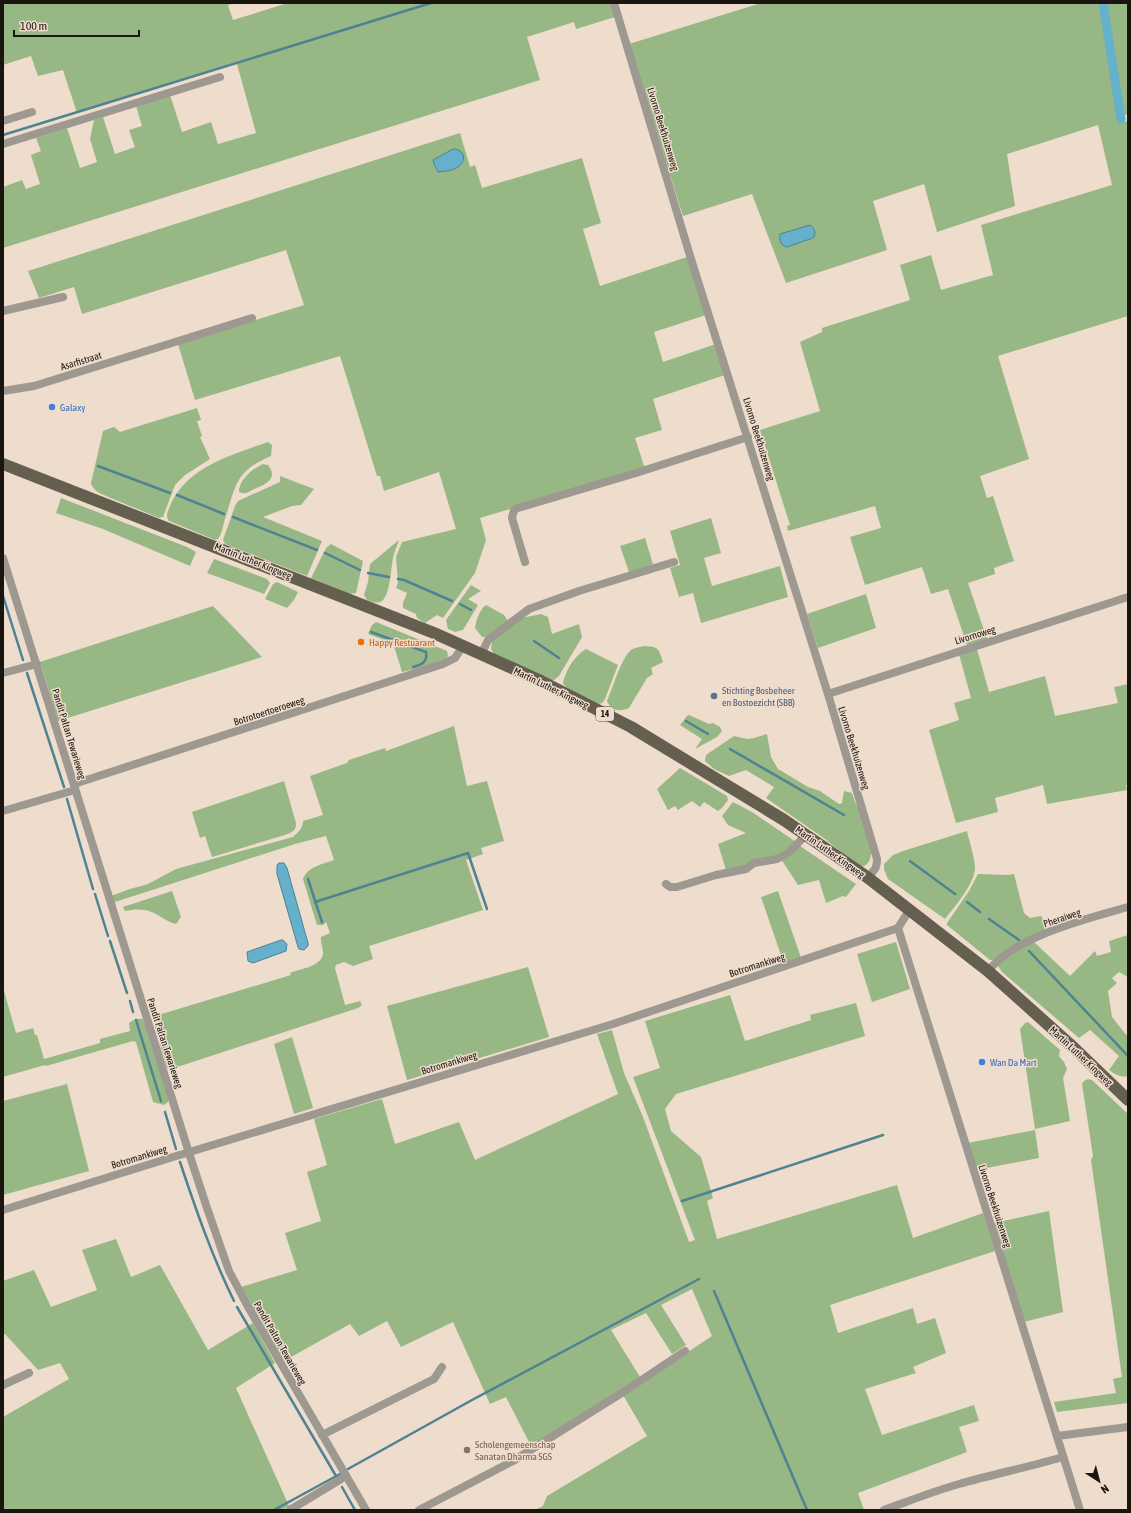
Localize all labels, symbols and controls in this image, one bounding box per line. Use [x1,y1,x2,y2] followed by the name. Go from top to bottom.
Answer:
[14,12,139,38] scale bar
[20,19,47,33] text: 100 m
[645,86,681,173] street label: Livorno Beekhuizenweg
[59,350,103,372] street label: Asarfistraat
[741,396,777,483] street label: Livorno Beekhuizenweg
[47,402,57,412] marker: Galaxy
[60,402,85,413] place label: Galaxy
[213,541,294,582] street label: Martin Luther Kingweg
[953,623,997,646] street label: Livornoweg
[356,637,366,647] marker: Happy Restuarant
[369,637,435,648] place label: Happy Restuarant
[512,665,591,711] street label: Martin Luther Kingweg
[722,685,796,708] place label: Stichting Bosbeheer en Bostoezicht (SBB)
[50,687,88,781] street label: Pandit Paltan Tewarieweg
[709,691,719,701] marker: Stichting Bosbeheer en Bostoezicht (SBB)
[232,694,306,728] street label: Botrotoertoeroeweg
[836,705,872,792] street label: Livorno Beekhuizenweg
[596,707,614,721] road number: 14
[793,824,867,880] street label: Martin Luther Kingweg
[1042,906,1083,930] street label: Pheraiweg
[728,951,787,979] street label: Botromankiweg
[145,996,185,1090] street label: Pandit Paltan Tewarieweg
[1047,1024,1115,1088] street label: Martin Luther Kingweg
[420,1049,479,1077] street label: Botromankiweg
[977,1057,987,1067] marker: Wan Da Mart
[990,1057,1037,1068] place label: Wan Da Mart
[110,1143,169,1171] street label: Botromankiweg
[976,1163,1014,1250] street label: Livorno Beekhuizenweg
[252,1299,309,1387] street label: Pandit Paltan Tewarieweg
[475,1439,556,1462] place label: Scholengemeenschap Sanatan Dharma SGS
[462,1445,472,1455] marker: Scholengemeenschap Sanatan Dharma SGS
[1079,1461,1119,1501] north arrow
[1099,1482,1111,1496] text: N

